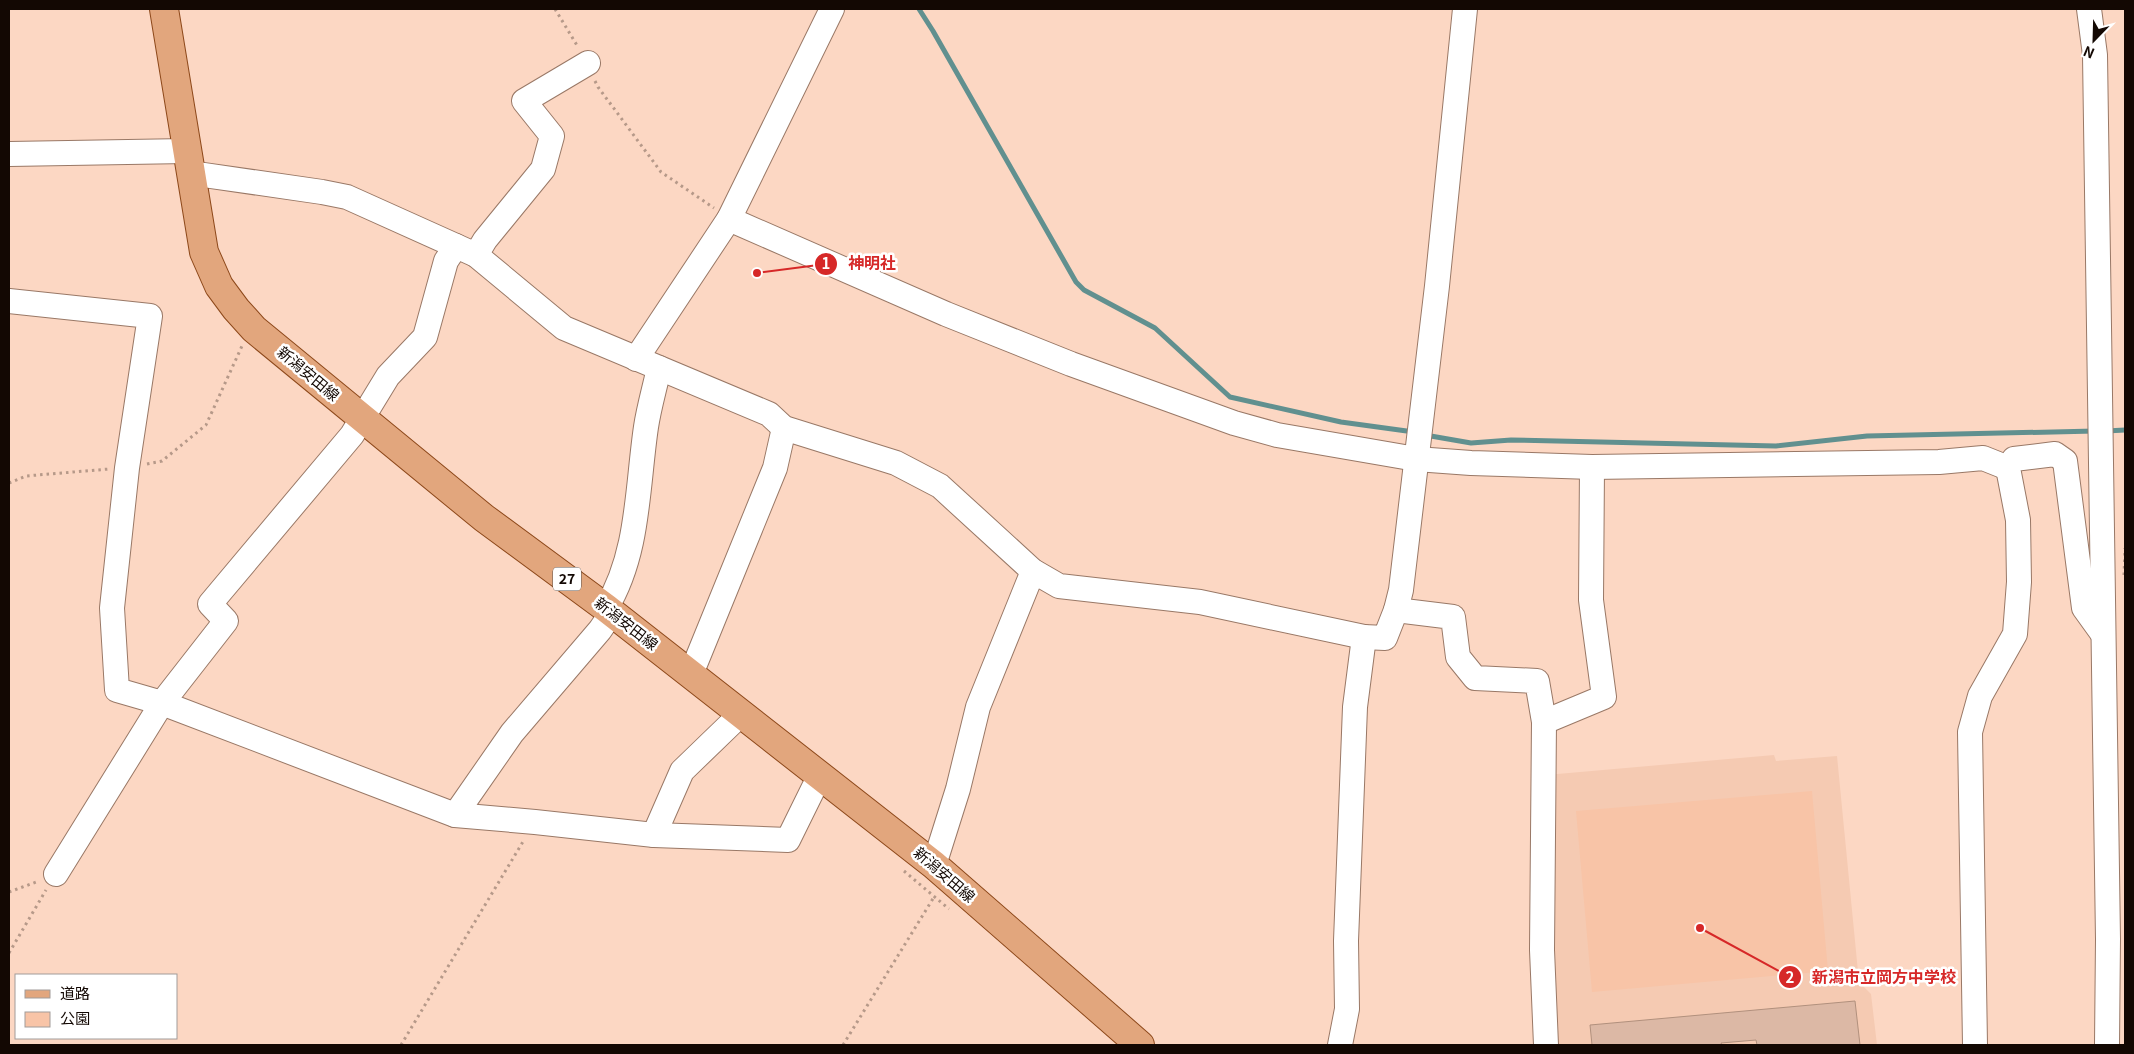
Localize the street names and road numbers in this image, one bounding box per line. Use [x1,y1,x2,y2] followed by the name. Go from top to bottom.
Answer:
[273,341,344,405] street label: 新潟安田線
[553,568,581,590] road number: 27
[591,591,663,654] street label: 新潟安田線
[910,841,980,906] street label: 新潟安田線

